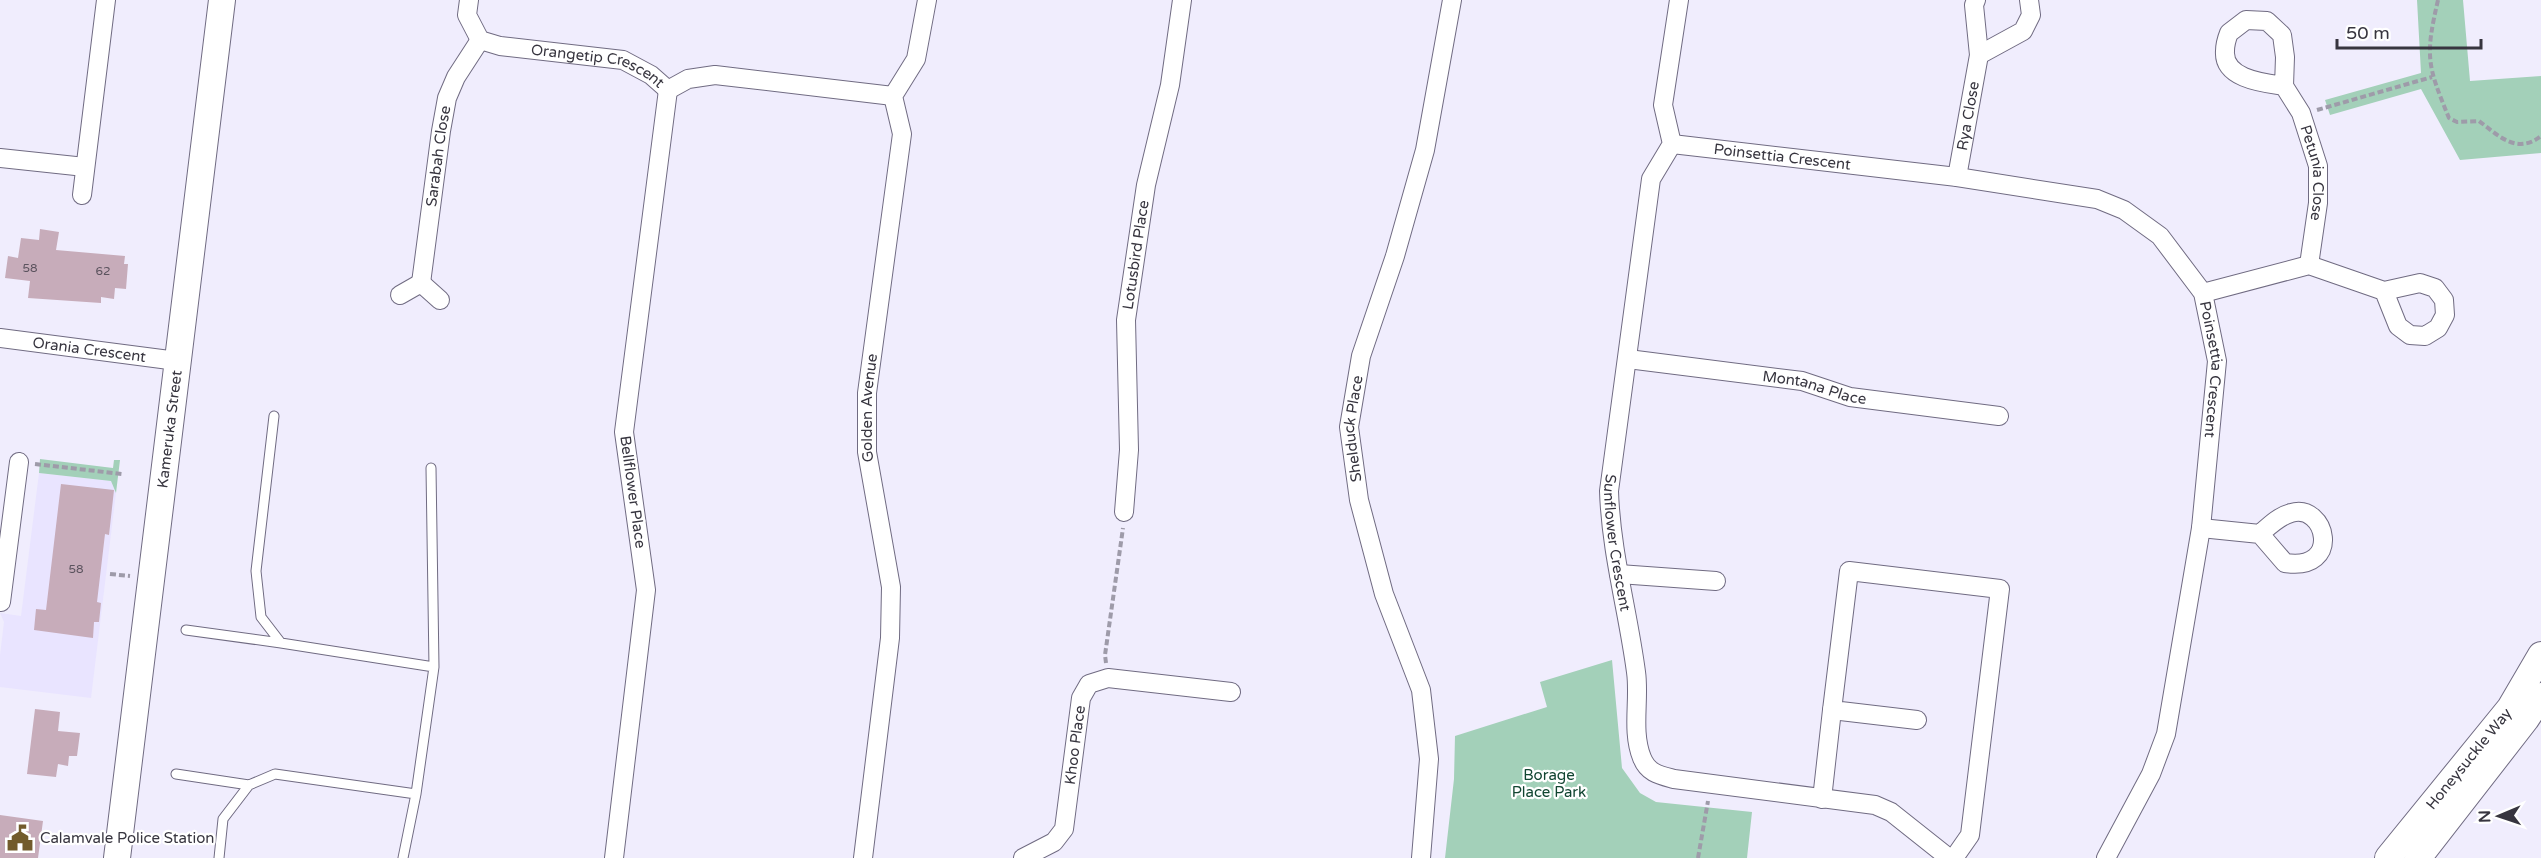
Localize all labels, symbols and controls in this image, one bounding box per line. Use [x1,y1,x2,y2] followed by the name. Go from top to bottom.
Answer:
[2337,12,2481,50] scale bar
[2346,22,2390,44] text: 50 m
[530,41,668,92] street label: Orangetip Crescent
[1953,80,1983,152] street label: Rya Close
[422,104,454,208] street label: Sarabah Close
[2296,123,2327,222] street label: Petunia Close
[1713,140,1852,174] street label: Poinsettia Crescent
[1119,199,1153,311] street label: Lotusbird Place
[22,261,38,275] house number: 58
[95,264,111,278] house number: 62
[2196,299,2226,439] street label: Poinsettia Crescent
[31,333,147,366] street label: Orania Crescent
[858,352,881,464] street label: Golden Avenue
[1761,367,1867,408] street label: Montana Place
[153,369,186,489] street label: Kameruka Street
[1340,374,1367,483] street label: Shelduck Place
[616,435,650,549] street label: Bellflower Place
[1600,473,1635,613] street label: Sunflower Crescent
[68,562,84,576] house number: 58
[1061,704,1089,786] street label: Khoo Place
[2422,704,2515,813] street label: Honeysuckle Way
[1512,766,1586,801] park label: Borage Place Park
[2469,786,2529,846] north arrow
[2475,810,2495,823] text: N
[5,823,35,853] public building icon: Calamvale Police Station
[40,829,214,847] place label: Calamvale Police Station

